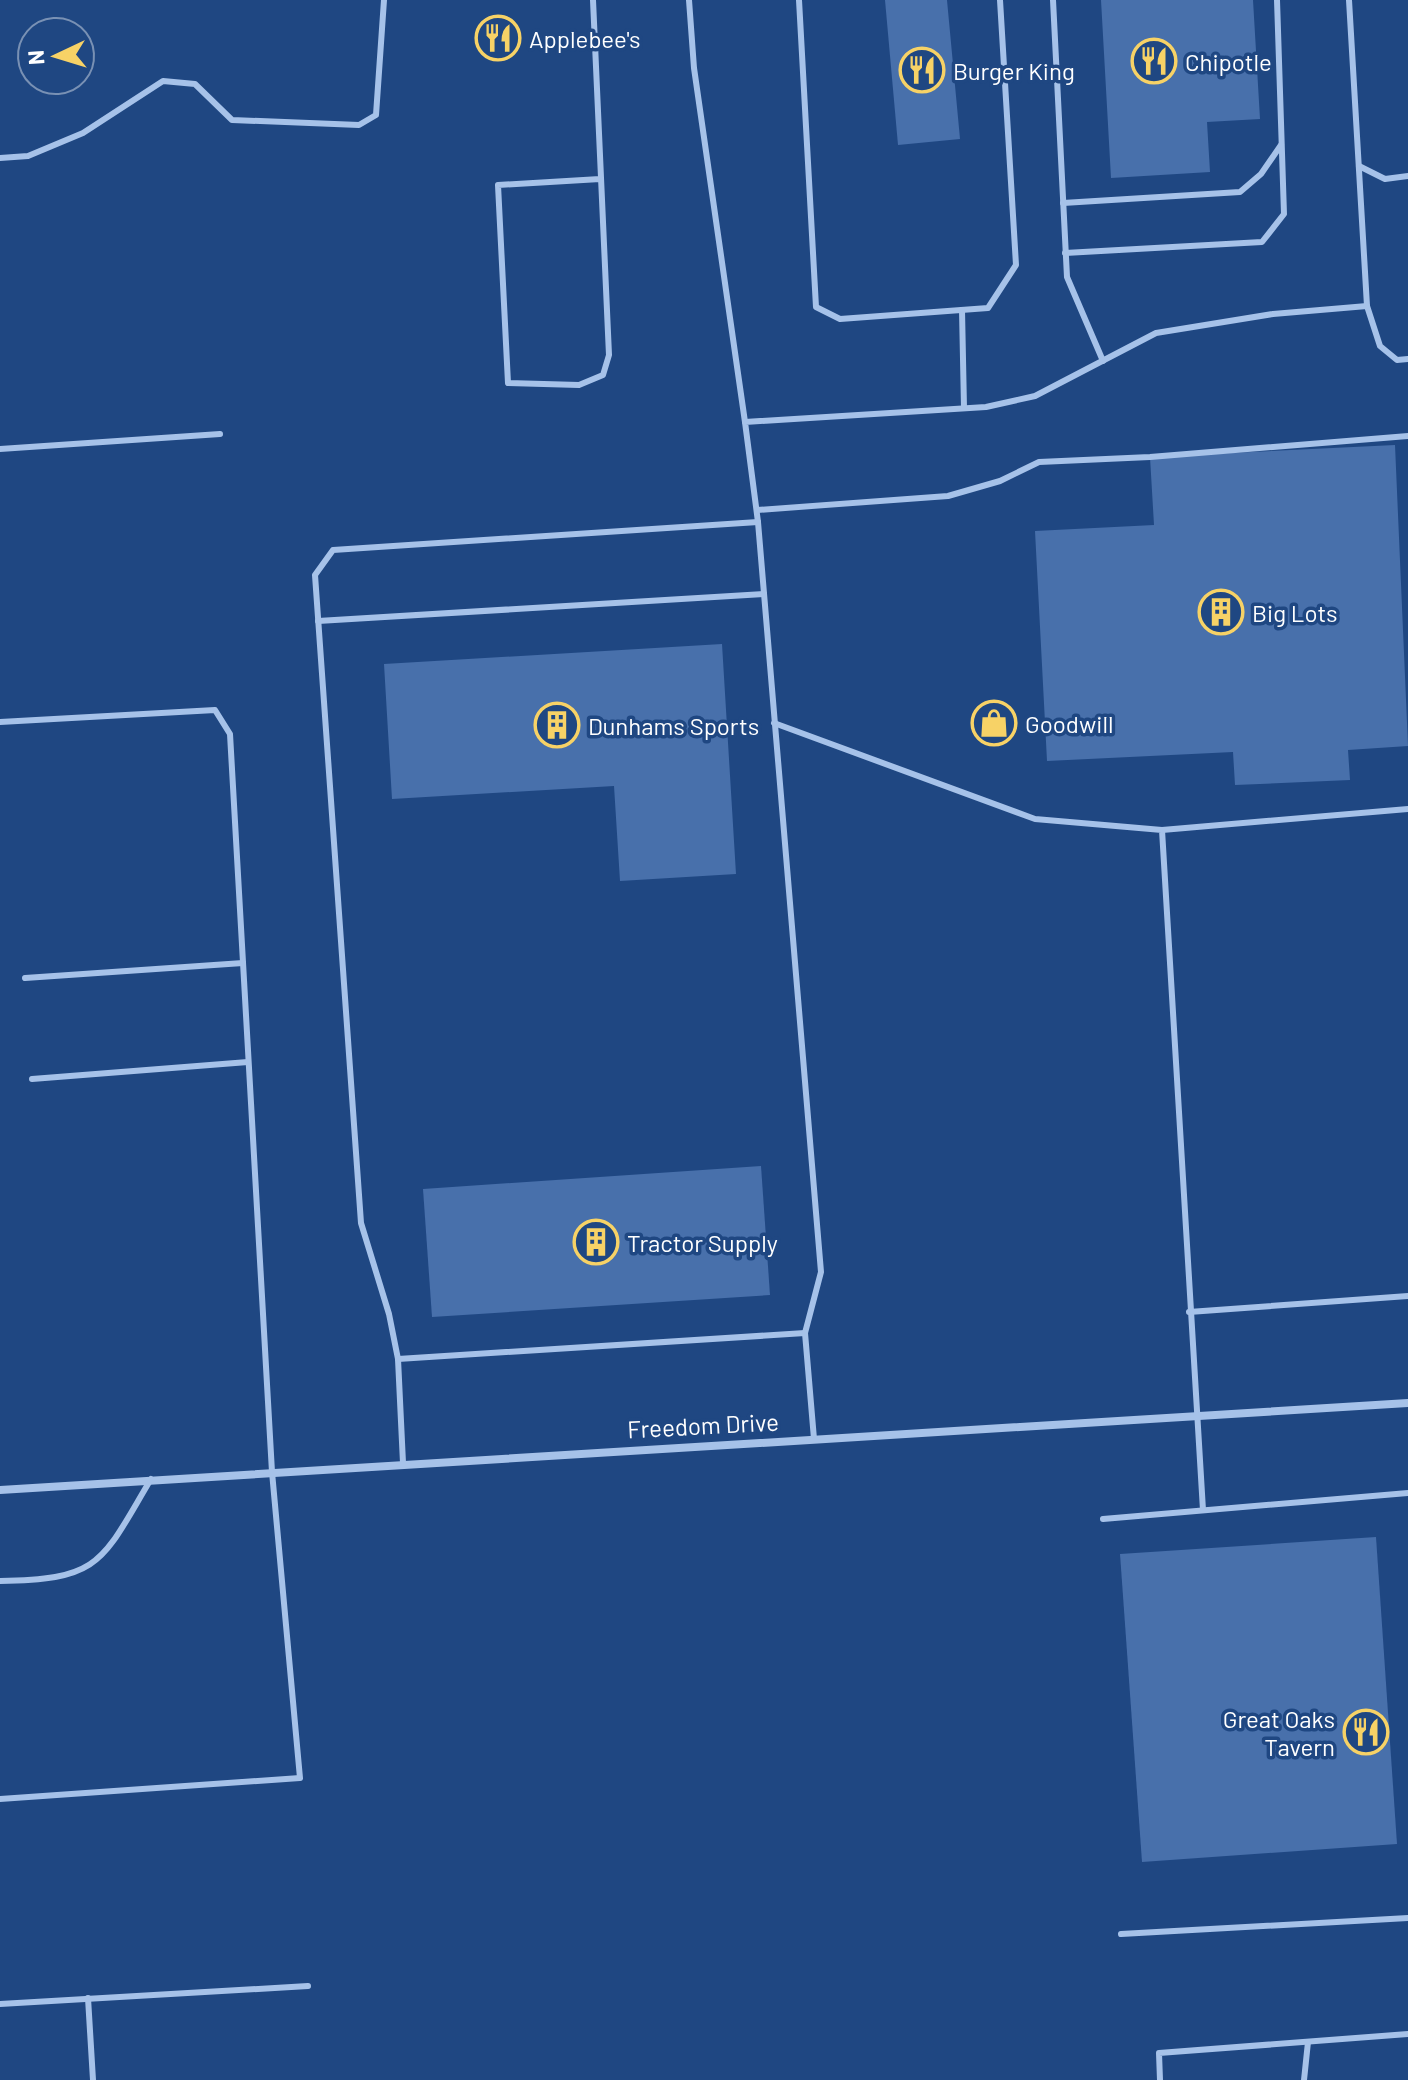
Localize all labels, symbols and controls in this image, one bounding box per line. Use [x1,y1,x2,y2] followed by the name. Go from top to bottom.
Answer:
[474,14,522,62] restaurant icon: Applebee's
[16,16,96,96] north arrow
[529,24,641,53] place label: Applebee's
[1130,37,1178,85] restaurant icon: Chipotle
[898,46,946,94] restaurant icon: Burger King
[1185,47,1272,76] place label: Chipotle
[22,49,49,66] text: N
[953,56,1075,85] place label: Burger King
[1197,588,1245,636] building icon: Big Lots
[1252,598,1338,627] place label: Big Lots
[970,699,1018,747] shop icon: Goodwill
[533,701,581,749] building icon: Dunhams Sports
[1025,709,1113,738] place label: Goodwill
[588,711,759,740] place label: Dunhams Sports
[572,1218,620,1266] building icon: Tractor Supply
[627,1228,778,1257] place label: Tractor Supply
[626,1407,780,1443] street label: Freedom Drive
[1223,1704,1335,1761] place label: Great Oaks Tavern
[1342,1708,1390,1756] restaurant icon: Great Oaks Tavern

